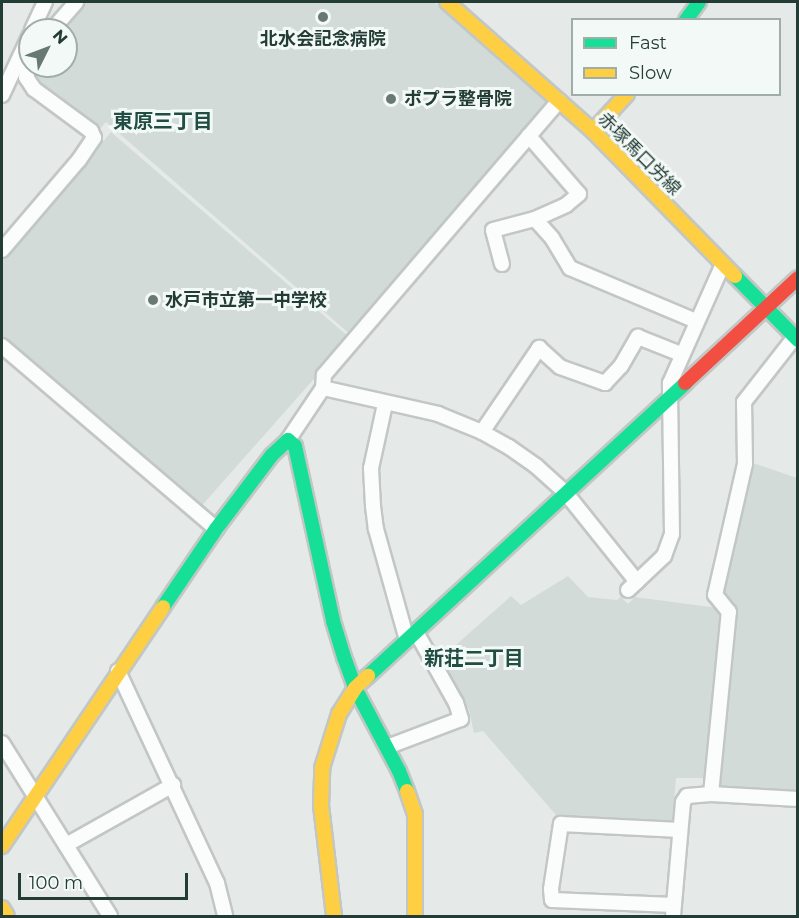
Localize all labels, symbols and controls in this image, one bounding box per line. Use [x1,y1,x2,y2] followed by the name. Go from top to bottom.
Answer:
[314,8,332,26] marker: 北水会記念病院
[18,18,78,78] north arrow
[571,18,781,96] legend
[49,26,72,48] text: N
[260,28,386,50] place label: 北水会記念病院
[629,32,667,54] text: Fast
[629,62,672,84] text: Slow
[404,88,512,110] place label: ポプラ整骨院
[382,90,400,108] marker: ポプラ整骨院
[593,108,685,200] street label: 赤塚馬口労線
[113,109,213,133] district label: 東原三丁目
[165,289,327,311] place label: 水戸市立第一中学校
[146,293,160,307] marker: 水戸市立第一中学校
[424,646,524,670] district label: 新荘二丁目
[21,861,190,899] scale bar
[29,872,83,894] text: 100 m

